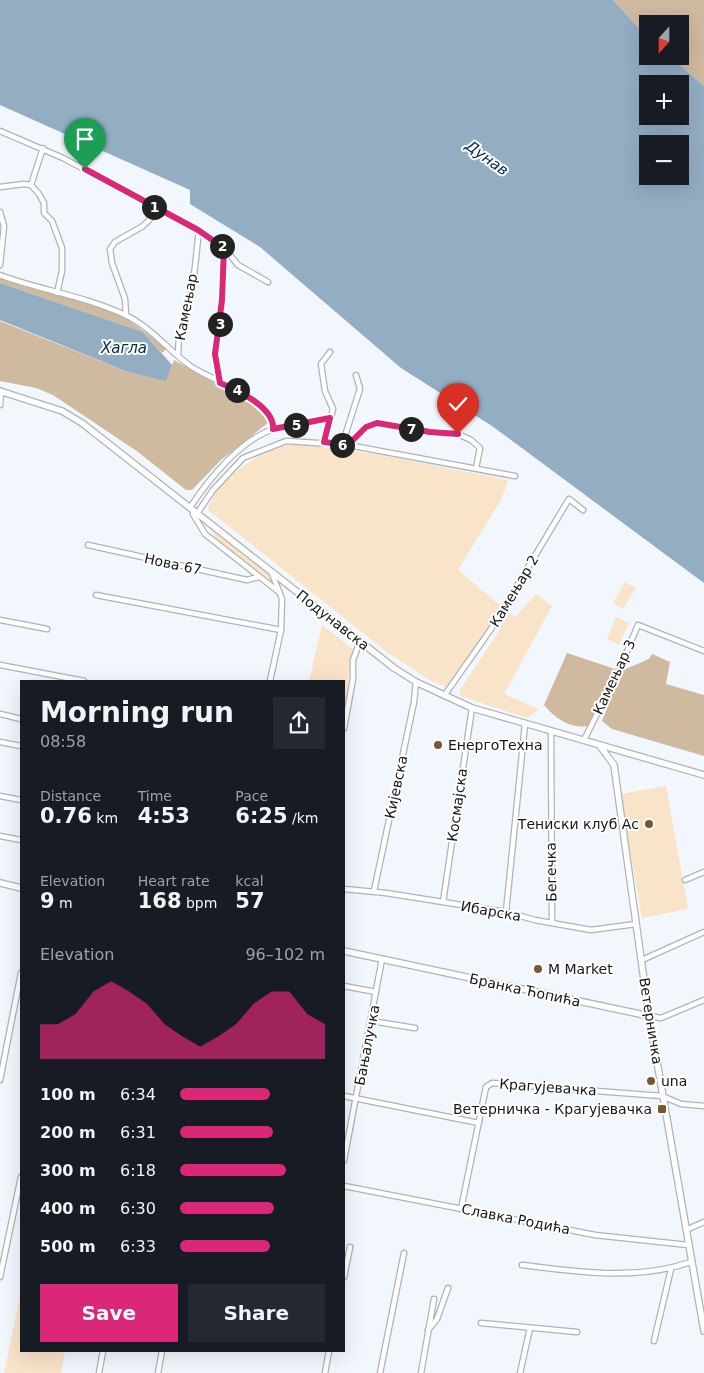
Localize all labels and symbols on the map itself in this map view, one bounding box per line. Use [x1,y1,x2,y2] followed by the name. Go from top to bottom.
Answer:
[639,15,689,65] north arrow
[64,118,106,169] pin
[461,136,512,180] water label: Дунав
[142,194,166,220] pin: 1
[210,234,234,258] pin: 2
[172,272,200,342] street label: Камењар
[208,312,232,336] pin: 3
[100,339,147,357] water label: Хагла
[224,378,250,402] pin: 4
[437,383,479,434] pin
[284,412,308,438] pin: 5
[398,416,424,442] pin: 7
[330,432,354,458] pin: 6
[143,550,203,578] street label: Нова 67
[486,552,542,630] street label: Камењар 2
[293,587,373,653] street label: Подунавска
[590,637,638,717] street label: Камењар 3
[448,737,543,753] place label: ЕнергоТехна
[432,739,444,751] marker: ЕнергоТехна
[381,754,411,820] street label: Кијевска
[444,767,470,843] street label: Космајска
[517,816,639,832] place label: Тениски клуб Ас
[643,818,655,830] marker: Тениски клуб Ас
[542,842,560,902] street label: Бегечка
[459,898,523,924] street label: Ибарска
[548,961,613,977] place label: M Market
[532,963,544,975] marker: M Market
[468,970,582,1010] street label: Бранка Ћопића
[636,977,666,1065] street label: Ветерничка
[351,1003,383,1087] street label: Бањалучка
[661,1073,687,1089] place label: una
[645,1075,657,1087] marker: una
[499,1076,597,1098] street label: Крагујевачка
[453,1101,652,1117] place label: Ветерничка - Крагујевачка
[656,1103,668,1115] marker: Ветерничка - Крагујевачка
[460,1201,572,1237] street label: Славка Родића

